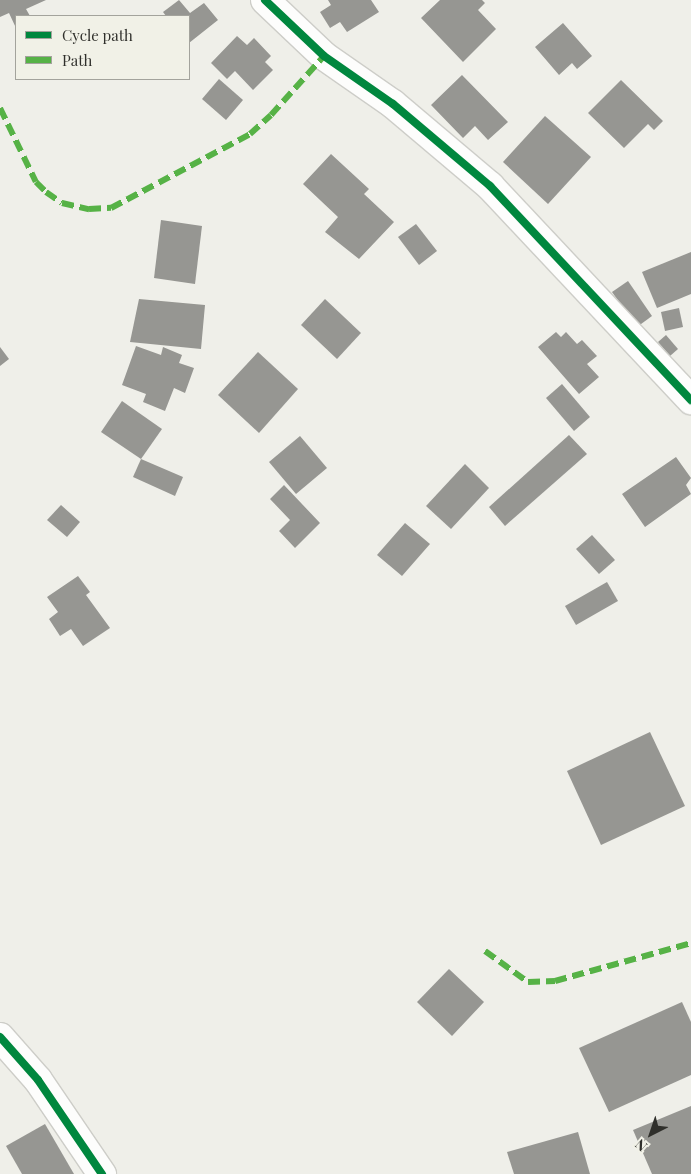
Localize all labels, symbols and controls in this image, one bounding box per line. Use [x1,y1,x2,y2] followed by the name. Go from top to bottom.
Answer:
[15,15,190,80] legend
[62,25,133,45] text: Cycle path
[62,50,92,70] text: Path
[626,1109,676,1159] north arrow
[631,1135,651,1156] text: N

